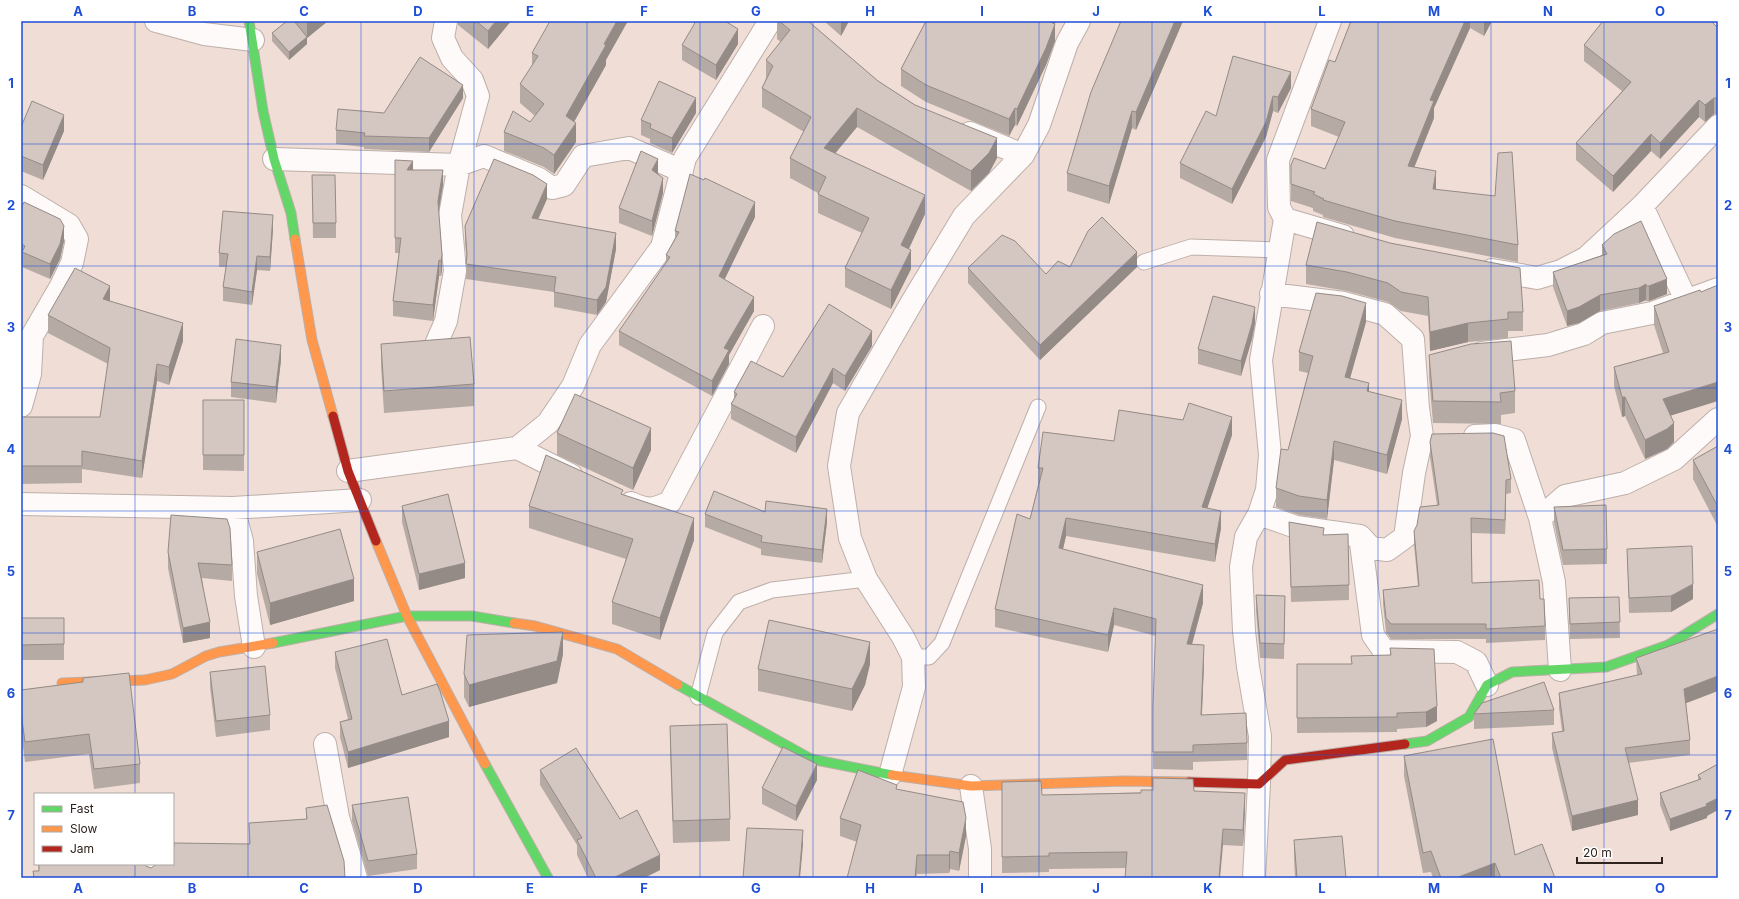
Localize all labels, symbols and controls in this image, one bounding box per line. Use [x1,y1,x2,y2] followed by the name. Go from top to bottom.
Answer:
[73,3,83,19] text: A
[188,3,197,19] text: B
[299,3,309,19] text: C
[413,3,423,19] text: D
[526,3,534,19] text: E
[640,3,648,19] text: F
[751,3,761,19] text: G
[865,3,875,19] text: H
[980,3,984,19] text: I
[1092,3,1100,19] text: J
[1203,3,1213,19] text: K
[1318,3,1326,19] text: L
[1428,3,1440,19] text: M
[1543,3,1553,19] text: N
[1655,3,1665,19] text: O
[8,75,14,91] text: 1
[1725,75,1731,91] text: 1
[7,197,15,213] text: 2
[1724,197,1732,213] text: 2
[7,319,15,335] text: 3
[1724,319,1732,335] text: 3
[7,441,16,457] text: 4
[1724,441,1733,457] text: 4
[7,563,15,579] text: 5
[1724,563,1732,579] text: 5
[7,685,15,701] text: 6
[1724,685,1732,701] text: 6
[34,793,174,865] legend
[70,801,94,816] text: Fast
[7,807,15,823] text: 7
[1724,807,1732,823] text: 7
[70,821,98,836] text: Slow
[1577,839,1662,865] scale bar
[70,841,94,856] text: Jam
[1583,845,1612,860] text: 20 m
[73,880,83,896] text: A
[188,880,197,896] text: B
[299,880,309,896] text: C
[413,880,423,896] text: D
[526,880,534,896] text: E
[640,880,648,896] text: F
[751,880,761,896] text: G
[865,880,875,896] text: H
[980,880,984,896] text: I
[1092,880,1100,896] text: J
[1203,880,1213,896] text: K
[1318,880,1326,896] text: L
[1428,880,1440,896] text: M
[1543,880,1553,896] text: N
[1655,880,1665,896] text: O

